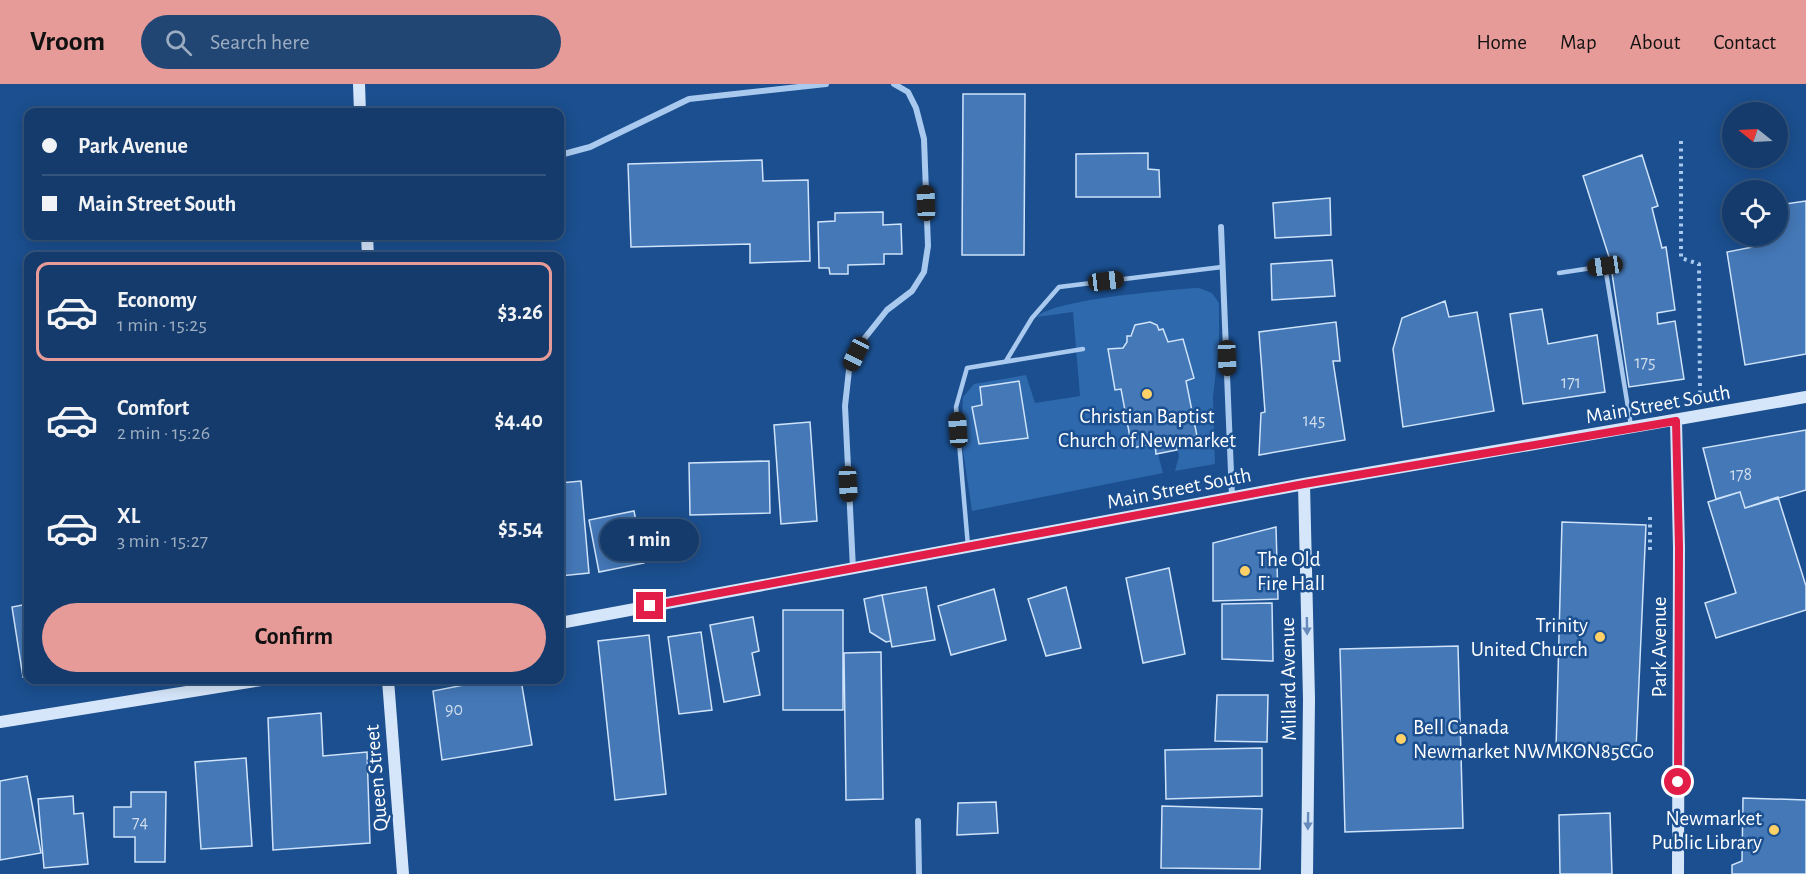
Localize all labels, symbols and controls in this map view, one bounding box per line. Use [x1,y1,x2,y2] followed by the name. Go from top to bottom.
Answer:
[141,15,561,69] search box
[162,26,195,59] icon: search
[30,28,105,56] text: Vroom
[210,31,310,53] text: Search here
[1476,32,1527,53] text: Home
[1560,32,1597,53] text: Map
[1630,32,1680,53] text: About
[1713,32,1776,53] text: Contact
[1722,102,1788,168] north arrow
[1722,102,1788,246] map controls
[78,135,188,157] text: Park Avenue
[1722,180,1788,246] button: locate
[916,185,936,221] car
[78,193,236,215] text: Main Street South
[1586,255,1624,277] car
[1087,270,1125,292] car
[45,285,99,339] icon: car
[117,289,197,311] text: Economy
[498,301,543,323] text: $3.26
[117,315,207,335] text: 1 min · 15:25
[840,334,872,374] car
[1217,340,1237,376] car
[1634,354,1656,372] house number: 175
[1561,374,1581,392] house number: 171
[1584,381,1732,428] street label: Main Street South
[1140,387,1154,401] marker: Christian Baptist Church of Newmarket
[45,393,99,447] icon: car
[117,397,189,419] text: Comfort
[1058,406,1236,451] place label: Christian Baptist Church of Newmarket
[494,409,543,431] text: $4.40
[948,411,968,449] car
[1303,412,1325,430] house number: 145
[117,423,210,443] text: 2 min · 15:26
[1105,464,1253,513] street label: Main Street South
[838,466,858,502] car
[1730,466,1752,484] house number: 178
[45,501,99,555] icon: car
[117,505,140,527] text: XL
[498,517,543,539] text: $5.54
[600,519,700,561] callout: 1 min
[628,530,671,550] text: 1 min
[117,531,208,551] text: 3 min · 15:27
[1257,549,1325,594] place label: The Old Fire Hall
[1238,564,1252,578] marker: The Old Fire Hall
[636,592,663,619] route end
[1649,597,1670,697] street label: Park Avenue
[42,603,546,672] button: Confirm
[1471,615,1588,660] place label: Trinity United Church
[1277,617,1300,741] street label: Millard Avenue
[1303,617,1312,636] one-way arrow
[1593,630,1607,644] marker: Trinity United Church
[445,701,463,719] house number: 90
[1413,717,1654,762] place label: Bell Canada Newmarket NWMKON85CG0
[361,723,392,832] street label: Queen Street
[1394,732,1408,746] marker: Bell Canada Newmarket NWMKON85CG0
[1664,768,1691,795] route start
[1652,808,1762,853] place label: Newmarket Public Library
[1303,812,1313,831] one-way arrow
[132,814,148,832] house number: 74
[1767,823,1781,837] marker: Newmarket Public Library

